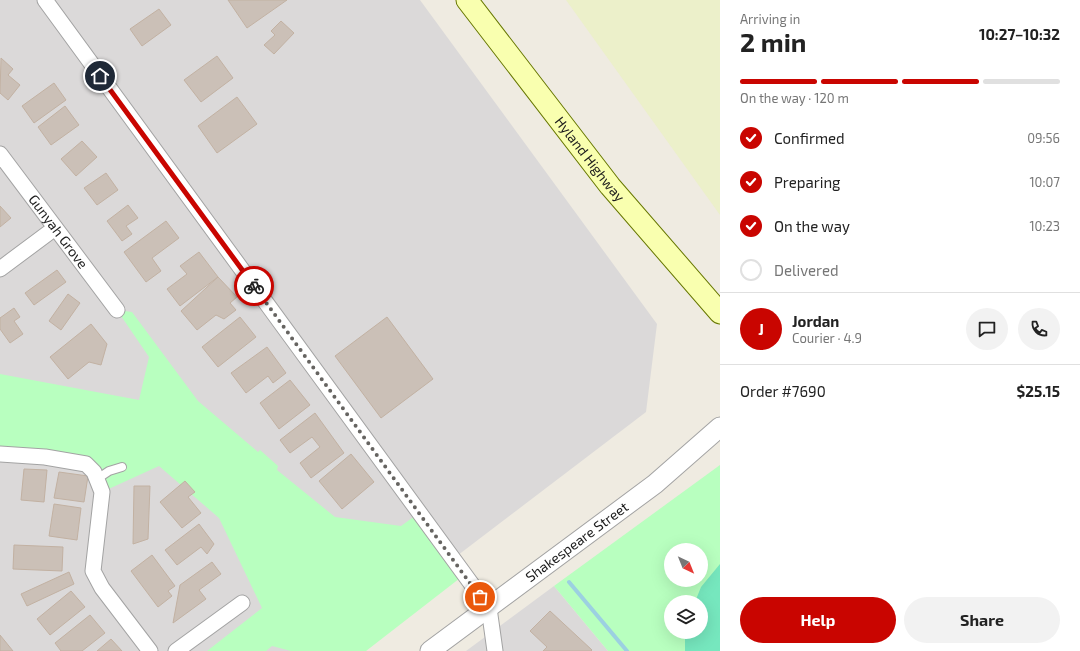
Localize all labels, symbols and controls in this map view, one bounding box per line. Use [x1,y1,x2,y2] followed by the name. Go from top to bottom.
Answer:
[740,11,800,27] text: Arriving in
[979,25,1060,43] text: 10:27–10:32
[740,26,806,57] text: 2 min
[83,59,117,93] pin
[89,65,111,87] icon: home
[740,90,849,106] text: On the way · 120 m
[552,113,629,205] street label: Hyland Highway
[740,127,762,149] icon: check
[774,129,845,147] text: Confirmed
[1027,130,1060,146] text: 09:56
[740,171,762,193] icon: check
[774,173,840,191] text: Preparing
[1029,174,1060,190] text: 10:07
[25,191,92,272] street label: Gunyah Grove
[740,215,762,237] icon: check
[774,217,850,235] text: On the way
[1029,218,1060,234] text: 10:23
[774,261,839,279] text: Delivered
[234,266,274,306] courier
[243,275,265,297] icon: bike
[966,308,1008,350] button: chat
[1018,308,1060,350] button: phone
[792,312,839,330] text: Jordan
[758,320,764,338] text: J
[792,330,862,346] text: Courier · 4.9
[740,382,826,400] text: Order #7690
[1017,382,1060,400] text: $25.15
[522,498,631,585] street label: Shakespeare Street
[664,543,708,587] north arrow
[664,543,708,639] map controls
[463,580,497,614] pin
[469,586,491,608] icon: bag
[664,595,708,639] button: layers
[740,597,896,643] button: Help
[904,597,1060,643] button: Share

